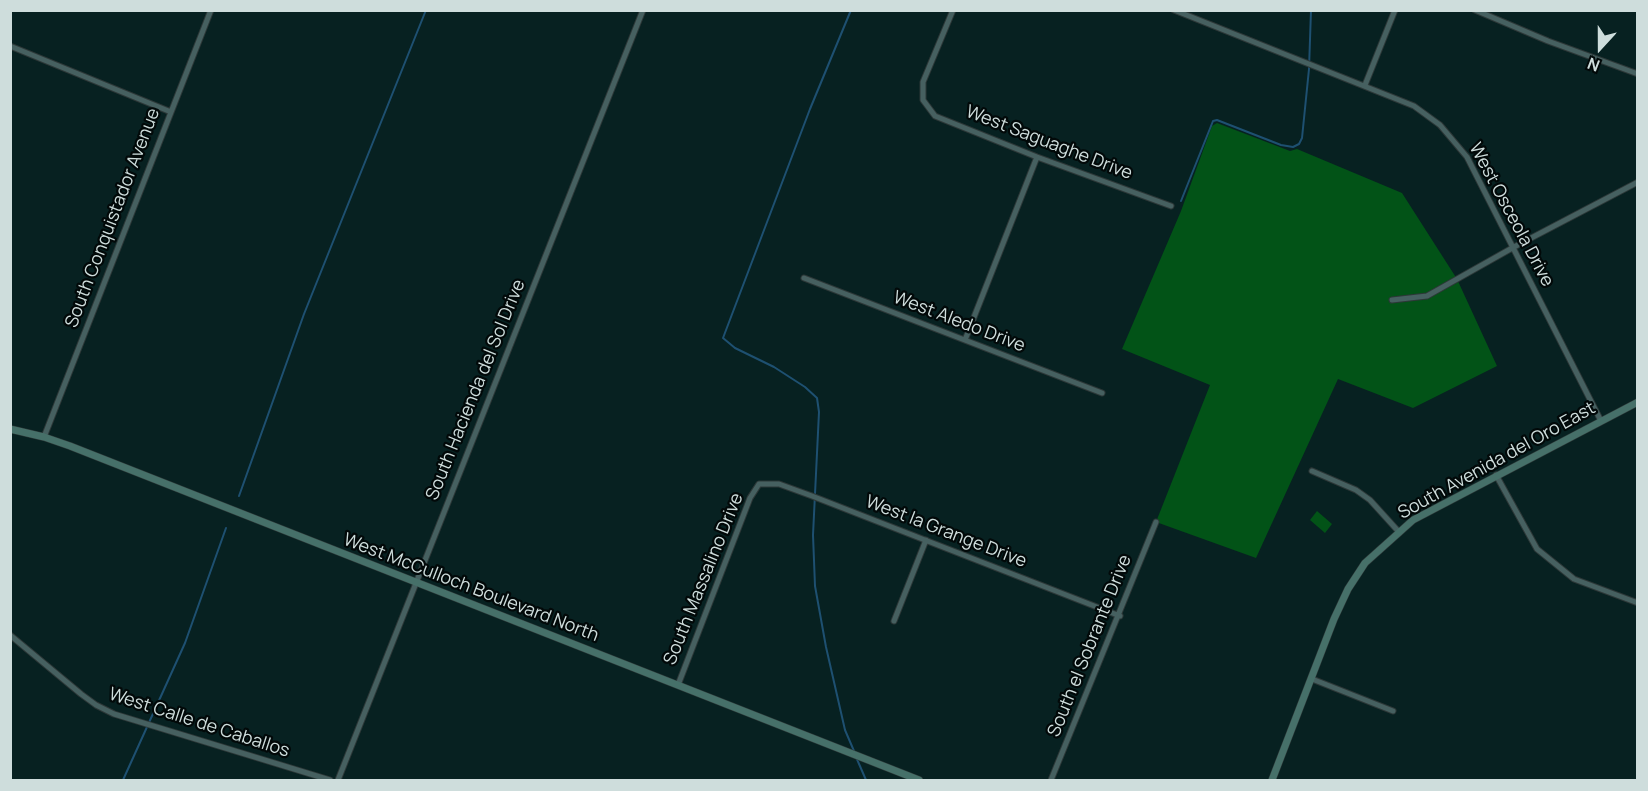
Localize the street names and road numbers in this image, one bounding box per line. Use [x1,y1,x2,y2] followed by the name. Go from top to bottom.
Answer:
[963,101,1135,185] street label: West Saguaghe Drive
[61,105,165,331] street label: South Conquistador Avenue
[1464,139,1558,291] street label: West Osceola Drive
[422,277,530,503] street label: South Hacienda del Sol Drive
[890,287,1028,357] street label: West Aledo Drive
[1395,398,1599,524] street label: South Avenida del Oro East
[660,490,748,668] street label: South Massalino Drive
[862,491,1030,573] street label: West la Grange Drive
[340,529,602,647] street label: West McCulloch Boulevard North
[1044,552,1136,740] street label: South el Sobrante Drive
[106,684,292,762] street label: West Calle de Caballos

